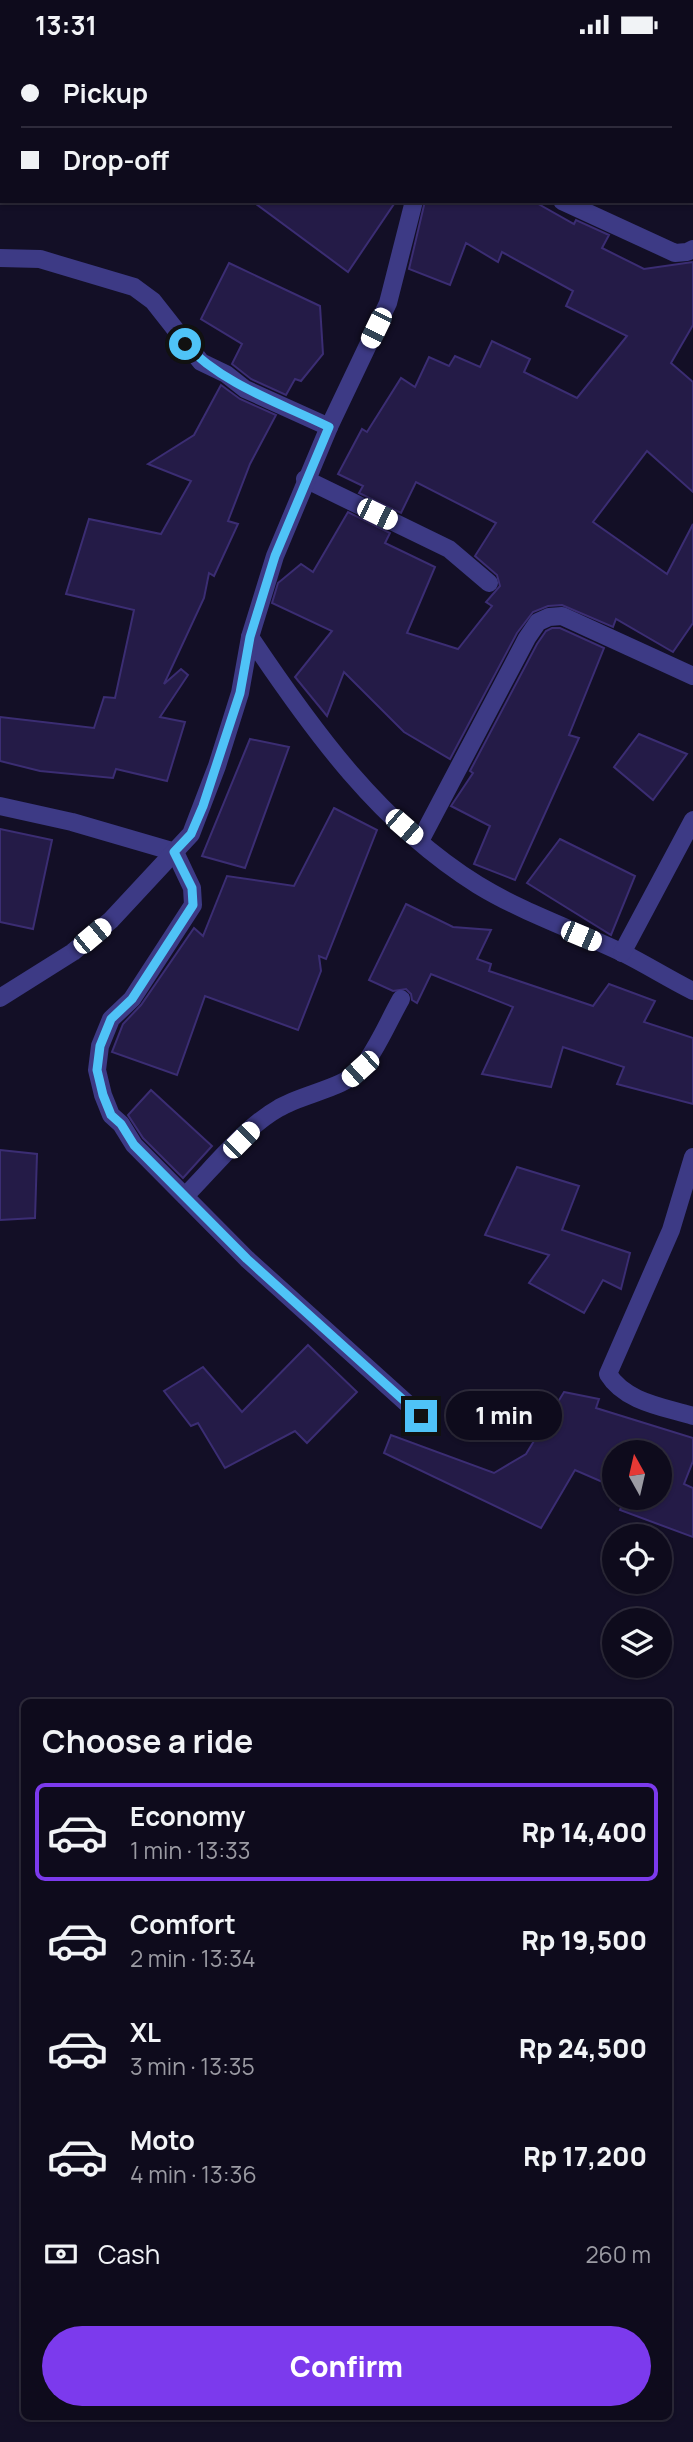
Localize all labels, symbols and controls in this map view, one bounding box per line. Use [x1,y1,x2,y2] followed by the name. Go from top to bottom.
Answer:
[35,7,97,43] text: 13:31
[63,75,148,111] text: Pickup
[63,142,169,178] text: Drop-off
[358,305,395,351] car
[169,328,201,360] route start
[354,495,401,533] car
[382,805,427,849] car
[70,914,115,958] car
[558,918,605,954] car
[338,1047,383,1091] car
[219,1118,264,1162] car
[446,1391,561,1441] callout: 1 min
[475,1399,533,1431] text: 1 min
[405,1400,437,1432] route end
[602,1440,672,1510] north arrow
[602,1440,672,1678] map controls
[602,1524,672,1594] button: locate
[602,1608,672,1678] button: layers
[42,1719,253,1763] text: Choose a ride
[130,1798,245,1834] text: Economy
[46,1801,109,1864] icon: car
[522,1814,647,1850] text: Rp 14,400
[130,1834,251,1866] text: 1 min · 13:33
[130,1906,236,1942] text: Comfort
[46,1909,109,1972] icon: car
[522,1922,647,1958] text: Rp 19,500
[130,1942,256,1974] text: 2 min · 13:34
[130,2014,161,2050] text: XL
[46,2017,109,2080] icon: car
[519,2030,647,2066] text: Rp 24,500
[130,2050,255,2082] text: 3 min · 13:35
[130,2122,195,2158] text: Moto
[46,2125,109,2188] icon: car
[523,2138,647,2174] text: Rp 17,200
[130,2158,257,2190] text: 4 min · 13:36
[42,2235,80,2273] icon: cash
[98,2236,160,2272] text: Cash
[585,2238,651,2270] text: 260 m
[42,2326,651,2406] button: Confirm

